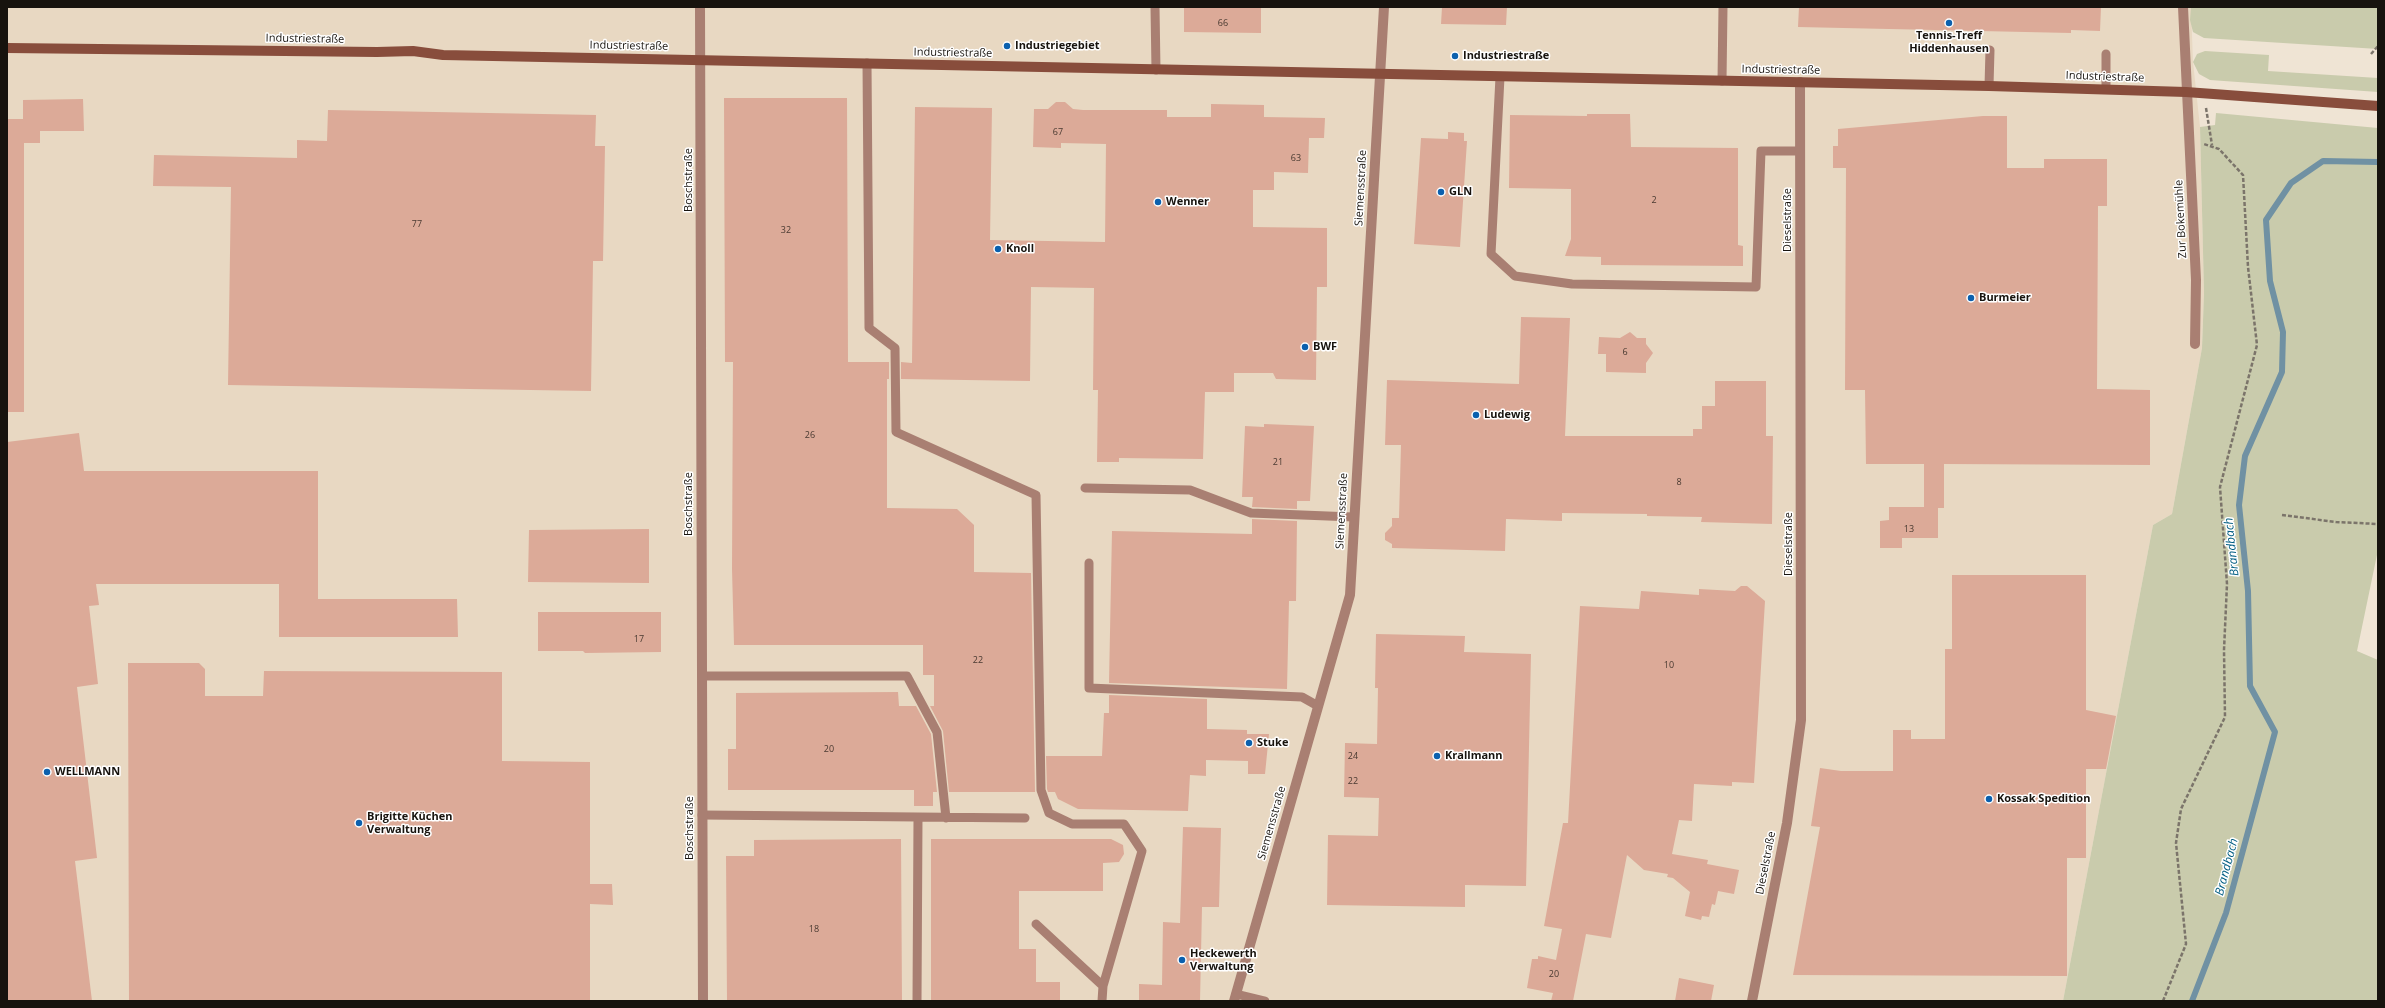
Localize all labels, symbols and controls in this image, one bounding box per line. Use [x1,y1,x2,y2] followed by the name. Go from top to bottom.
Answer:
[1218,18,1228,28] house number: 66
[1944,18,1954,28] marker: Tennis-Treff Hiddenhausen
[1909,29,1989,55] place label: Tennis-Treff Hiddenhausen
[266,32,344,46] street label: Industriestraße
[590,39,668,53] street label: Industriestraße
[1015,39,1099,53] place label: Industriegebiet
[1002,41,1012,51] marker: Industriegebiet
[914,46,992,60] street label: Industriestraße
[1463,49,1549,63] place label: Industriestraße
[1450,51,1460,61] marker: Industriestraße
[1742,63,1820,77] street label: Industriestraße
[2065,69,2145,85] street label: Industriestraße
[1053,127,1063,137] house number: 67
[682,148,696,212] street label: Boschstraße
[1352,150,1370,226] street label: Siemensstraße
[1291,153,1301,163] house number: 63
[2172,179,2190,259] street label: Zur Bokemühle
[1449,185,1472,199] place label: GLN
[1436,187,1446,197] marker: GLN
[1781,188,1795,252] street label: Dieselstraße
[1166,195,1209,209] place label: Wenner
[1651,195,1657,205] house number: 2
[1153,197,1163,207] marker: Wenner
[412,219,422,229] house number: 77
[781,225,791,235] house number: 32
[1006,242,1034,256] place label: Knoll
[993,244,1003,254] marker: Knoll
[1979,291,2031,305] place label: Burmeier
[1966,293,1976,303] marker: Burmeier
[1313,340,1337,354] place label: BWF
[1300,342,1310,352] marker: BWF
[1622,347,1628,357] house number: 6
[1484,408,1530,422] place label: Ludewig
[1471,410,1481,420] marker: Ludewig
[805,430,815,440] house number: 26
[1273,457,1283,467] house number: 21
[682,472,696,536] street label: Boschstraße
[1333,473,1351,549] street label: Siemensstraße
[1676,477,1682,487] house number: 8
[1782,512,1796,576] street label: Dieselstraße
[2222,517,2242,577] water label: Brandbach
[1904,524,1914,534] house number: 13
[634,634,644,644] house number: 17
[973,655,983,665] house number: 22
[1664,660,1674,670] house number: 10
[1257,736,1288,750] place label: Stuke
[1244,738,1254,748] marker: Stuke
[824,744,834,754] house number: 20
[1445,749,1503,763] place label: Krallmann
[1348,751,1358,761] house number: 24
[1432,751,1442,761] marker: Krallmann
[55,765,120,779] place label: WELLMANN
[42,767,52,777] marker: WELLMANN
[1348,776,1358,786] house number: 22
[1255,785,1289,861] street label: Siemensstraße
[1997,792,2090,806] place label: Kossak Spedition
[1984,794,1994,804] marker: Kossak Spedition
[683,796,697,860] street label: Boschstraße
[367,810,452,836] place label: Brigitte Küchen Verwaltung
[354,818,364,828] marker: Brigitte Küchen Verwaltung
[1753,830,1779,896] street label: Dieselstraße
[2212,837,2242,897] water label: Brandbach
[809,924,819,934] house number: 18
[1190,947,1257,973] place label: Heckewerth Verwaltung
[1177,955,1187,965] marker: Heckewerth Verwaltung
[1549,969,1559,979] house number: 20

